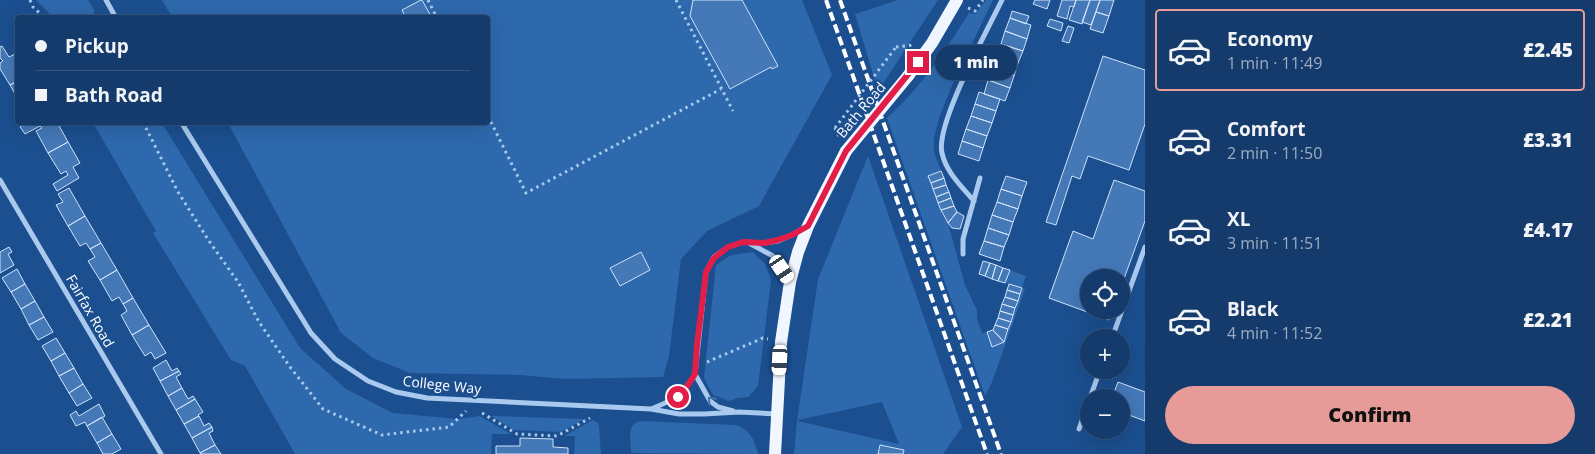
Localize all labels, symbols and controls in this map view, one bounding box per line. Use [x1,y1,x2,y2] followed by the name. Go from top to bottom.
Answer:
[1227,26,1313,52] text: Economy
[1167,28,1212,73] icon: car
[65,33,129,59] text: Pickup
[1523,37,1573,63] text: £2.45
[936,44,1018,80] callout: 1 min
[907,51,929,73] route end
[953,51,999,73] text: 1 min
[1227,52,1322,74] text: 1 min · 11:49
[832,78,890,142] street label: Bath Road
[65,82,163,108] text: Bath Road
[1227,116,1306,142] text: Comfort
[1167,118,1212,163] icon: car
[1523,127,1573,153] text: £3.31
[1227,142,1322,164] text: 2 min · 11:50
[1227,206,1250,232] text: XL
[1167,208,1212,253] icon: car
[1523,217,1573,243] text: £4.17
[1227,232,1322,254] text: 3 min · 11:51
[767,252,796,286] car
[1080,269,1130,439] map controls
[1080,269,1130,319] button: locate
[62,271,119,351] street label: Fairfax Road
[1227,296,1279,322] text: Black
[1167,298,1212,343] icon: car
[1523,307,1573,333] text: £2.21
[1227,322,1322,344] text: 4 min · 11:52
[1080,329,1130,379] button: +
[771,345,788,375] car
[402,371,483,398] street label: College Way
[667,386,689,408] route start
[1165,386,1575,444] button: Confirm
[1080,389,1130,439] button: −
[708,397,717,406] one-way arrow

